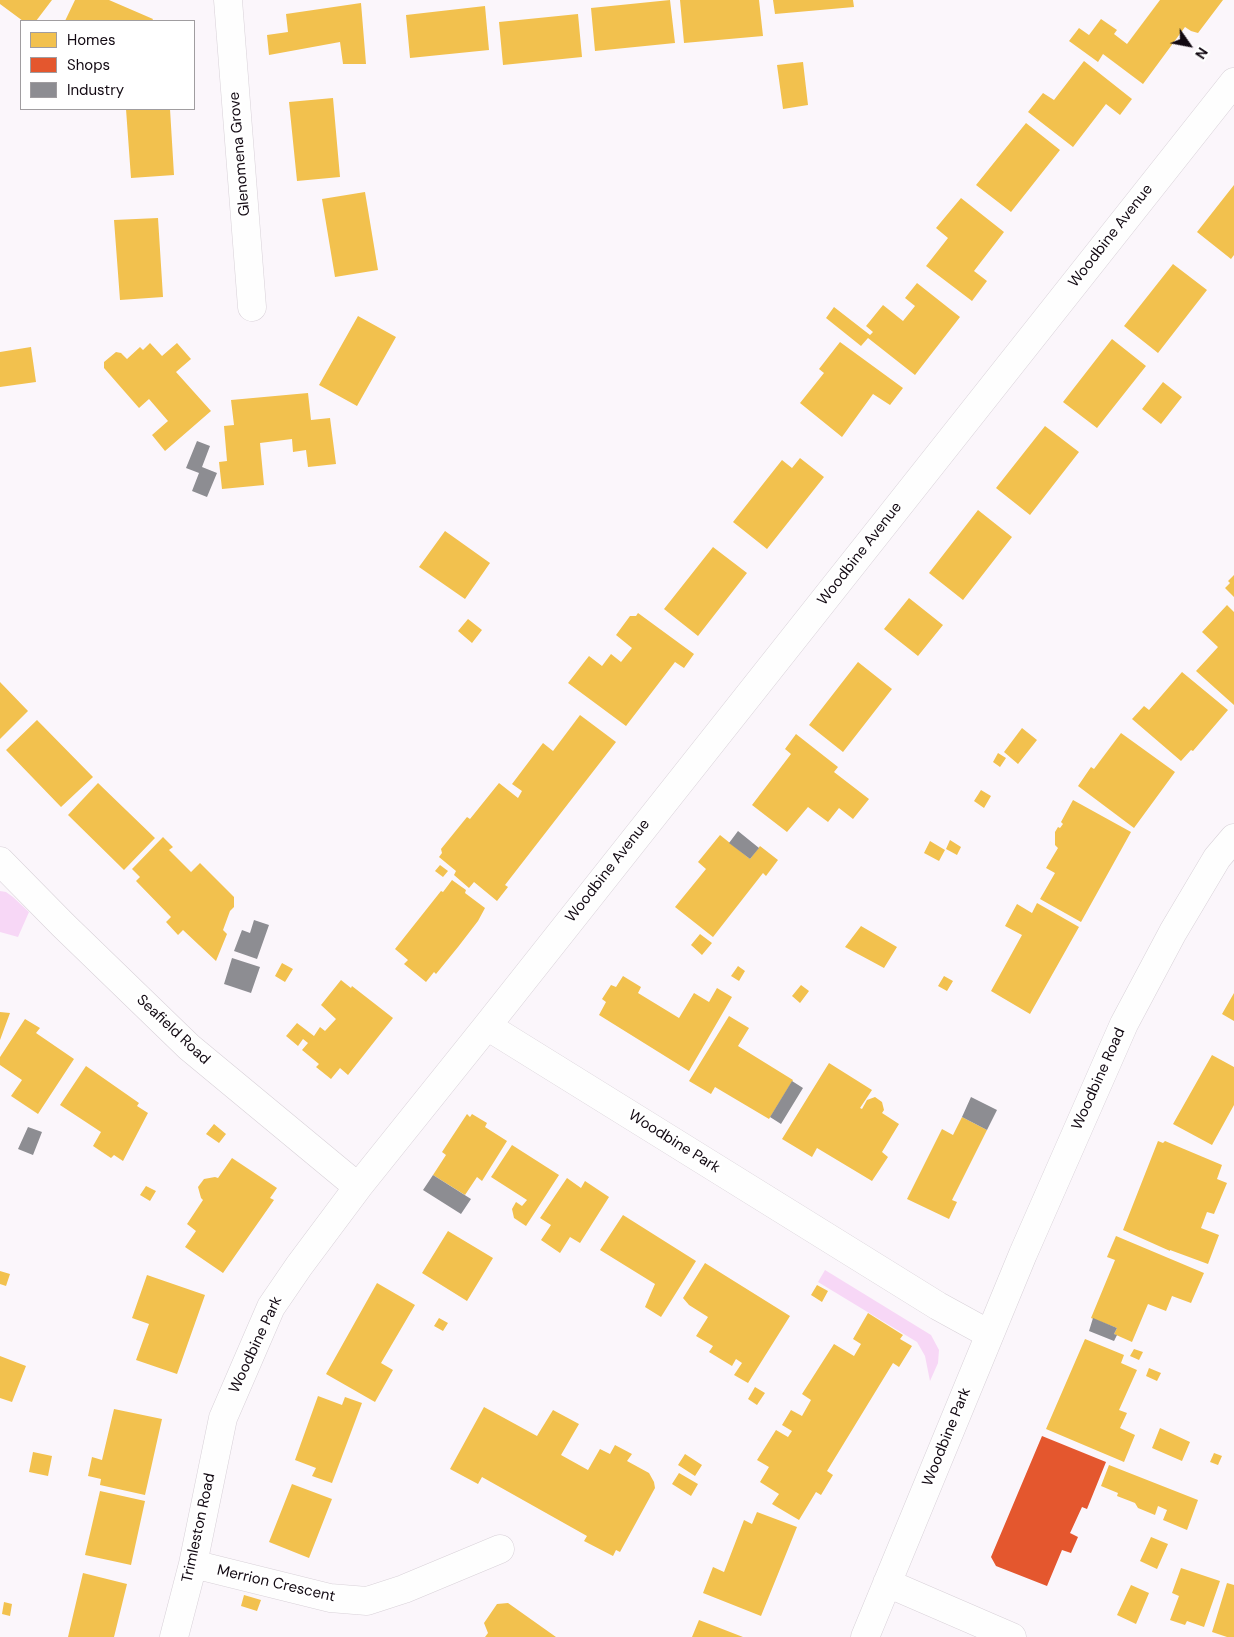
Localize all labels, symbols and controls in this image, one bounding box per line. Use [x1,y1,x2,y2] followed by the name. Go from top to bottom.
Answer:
[20,20,195,110] legend
[1164,20,1214,70] north arrow
[67,30,116,50] text: Homes
[1191,44,1212,62] text: N
[67,55,110,75] text: Shops
[67,80,124,100] text: Industry
[226,91,254,217] street label: Glenomena Grove
[1065,181,1157,291] street label: Woodbine Avenue
[814,499,906,609] street label: Woodbine Avenue
[562,816,654,926] street label: Woodbine Avenue
[132,991,214,1069] street label: Seafield Road
[1068,1025,1130,1133] street label: Woodbine Road
[625,1107,723,1177] street label: Woodbine Park
[226,1294,286,1396] street label: Woodbine Park
[919,1385,975,1489] street label: Woodbine Park
[179,1472,219,1584] street label: Trimleston Road
[215,1562,337,1606] street label: Merrion Crescent

